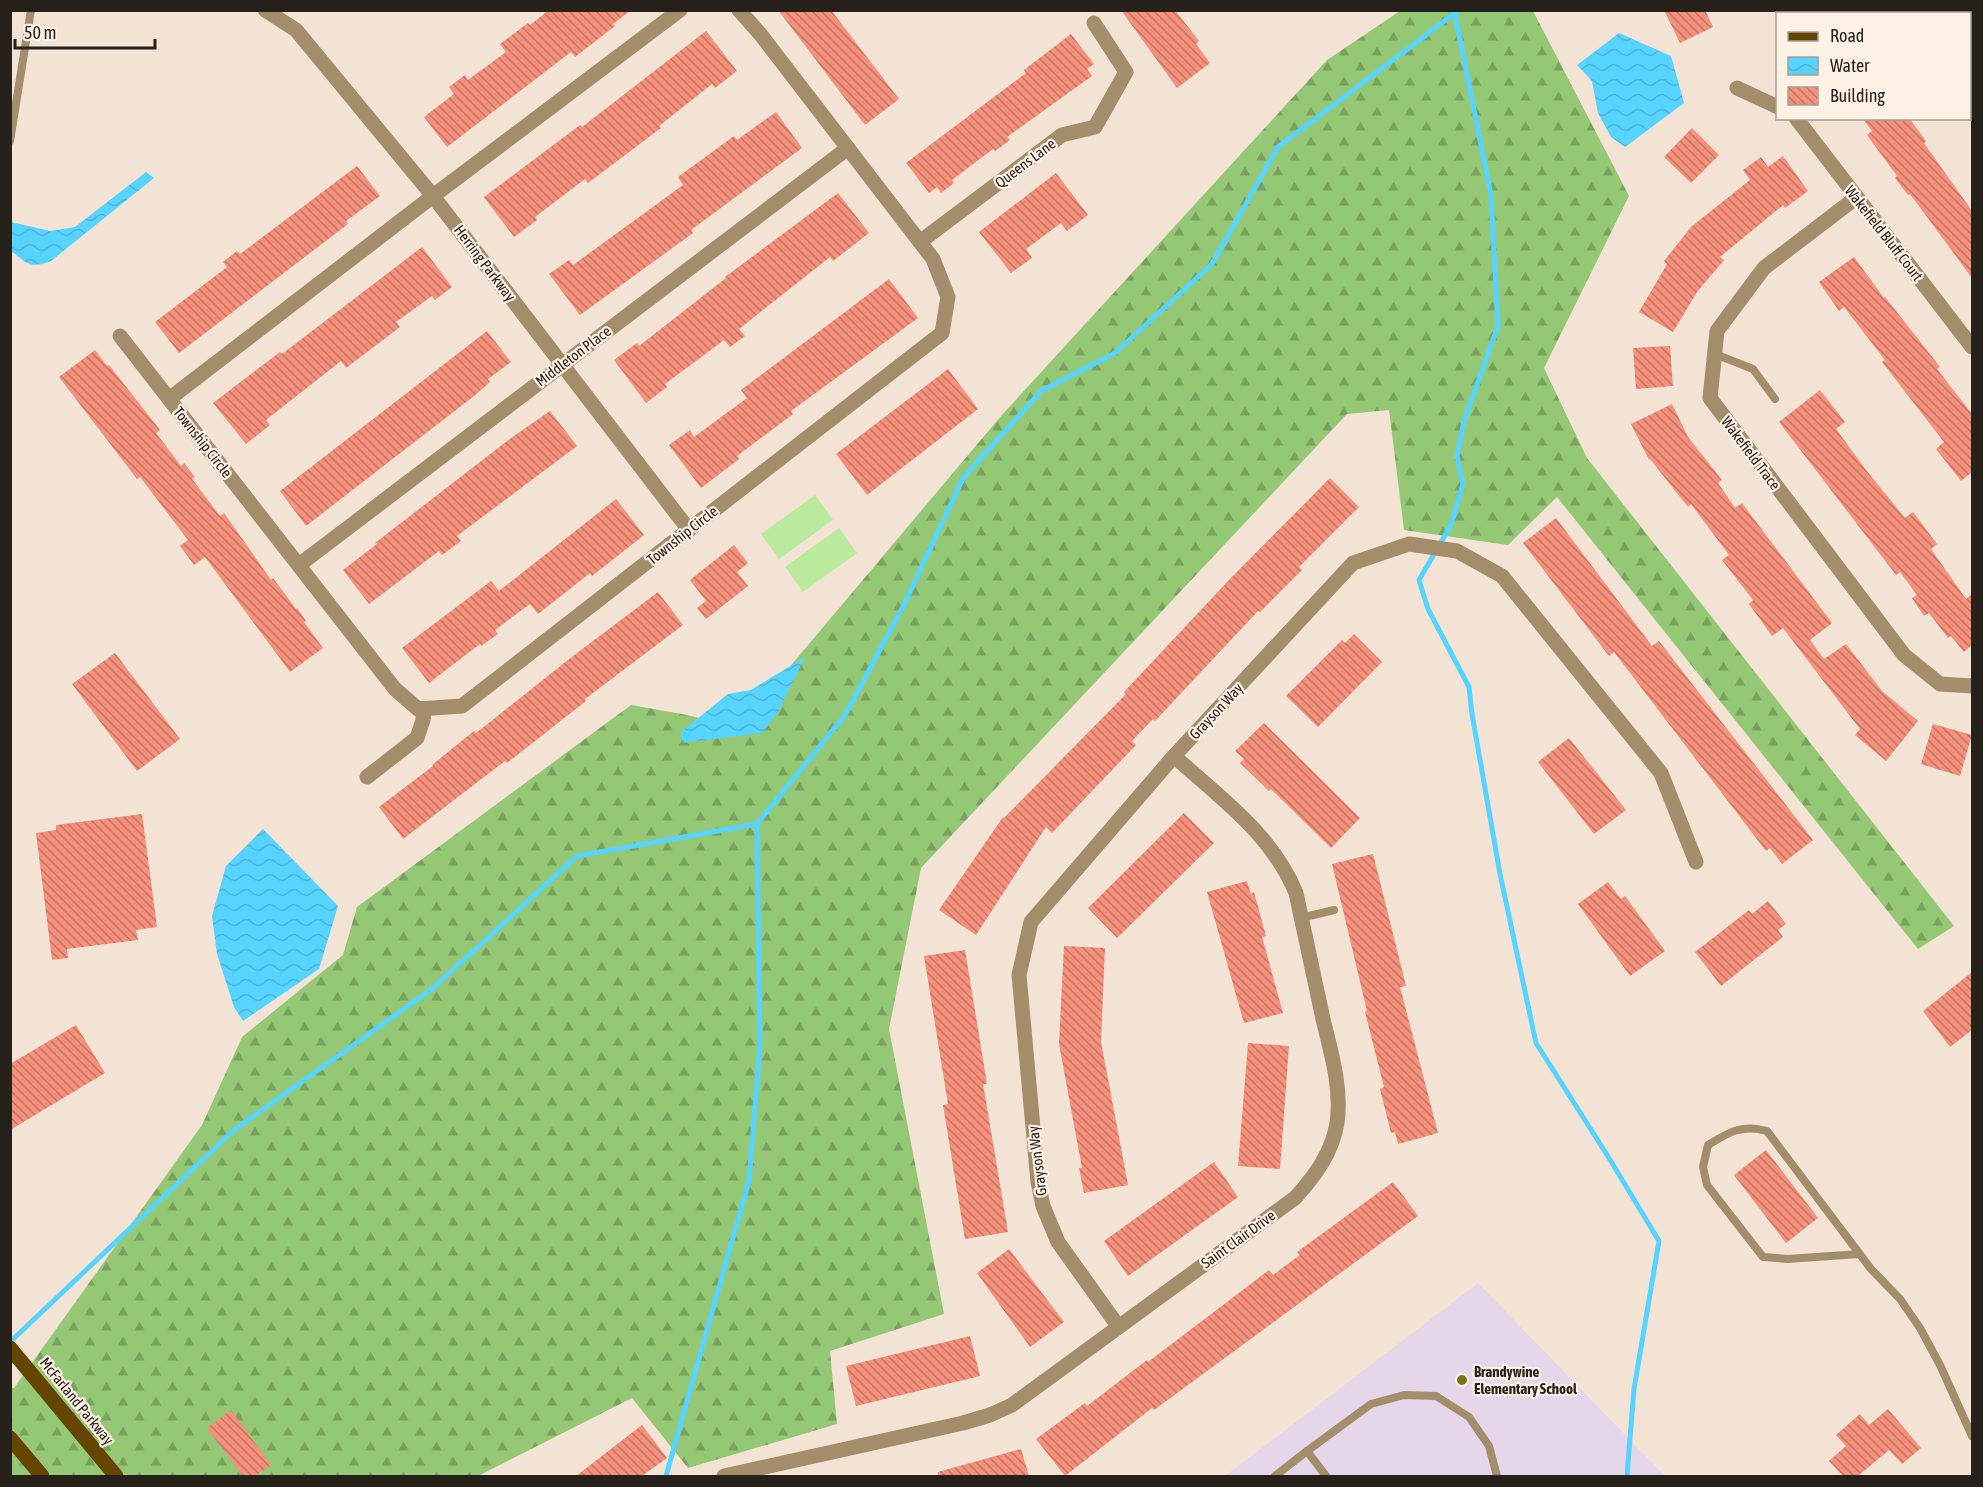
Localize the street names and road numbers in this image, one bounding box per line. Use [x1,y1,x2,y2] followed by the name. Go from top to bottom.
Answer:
[992,135,1059,191] street label: Queens Lane
[1842,182,1926,284] street label: Wakefield Bluff Court
[451,222,519,304] street label: Herring Parkway
[532,322,614,390] street label: Middleton Place
[170,403,236,481] street label: Township Circle
[1718,413,1784,493] street label: Wakefield Trace
[643,502,721,568] street label: Township Circle
[1186,679,1246,743] street label: Grayson Way
[1024,1125,1050,1197] street label: Grayson Way
[1198,1206,1278,1271] street label: Saint Clair Drive
[37,1354,117,1448] street label: McFarland Parkway

